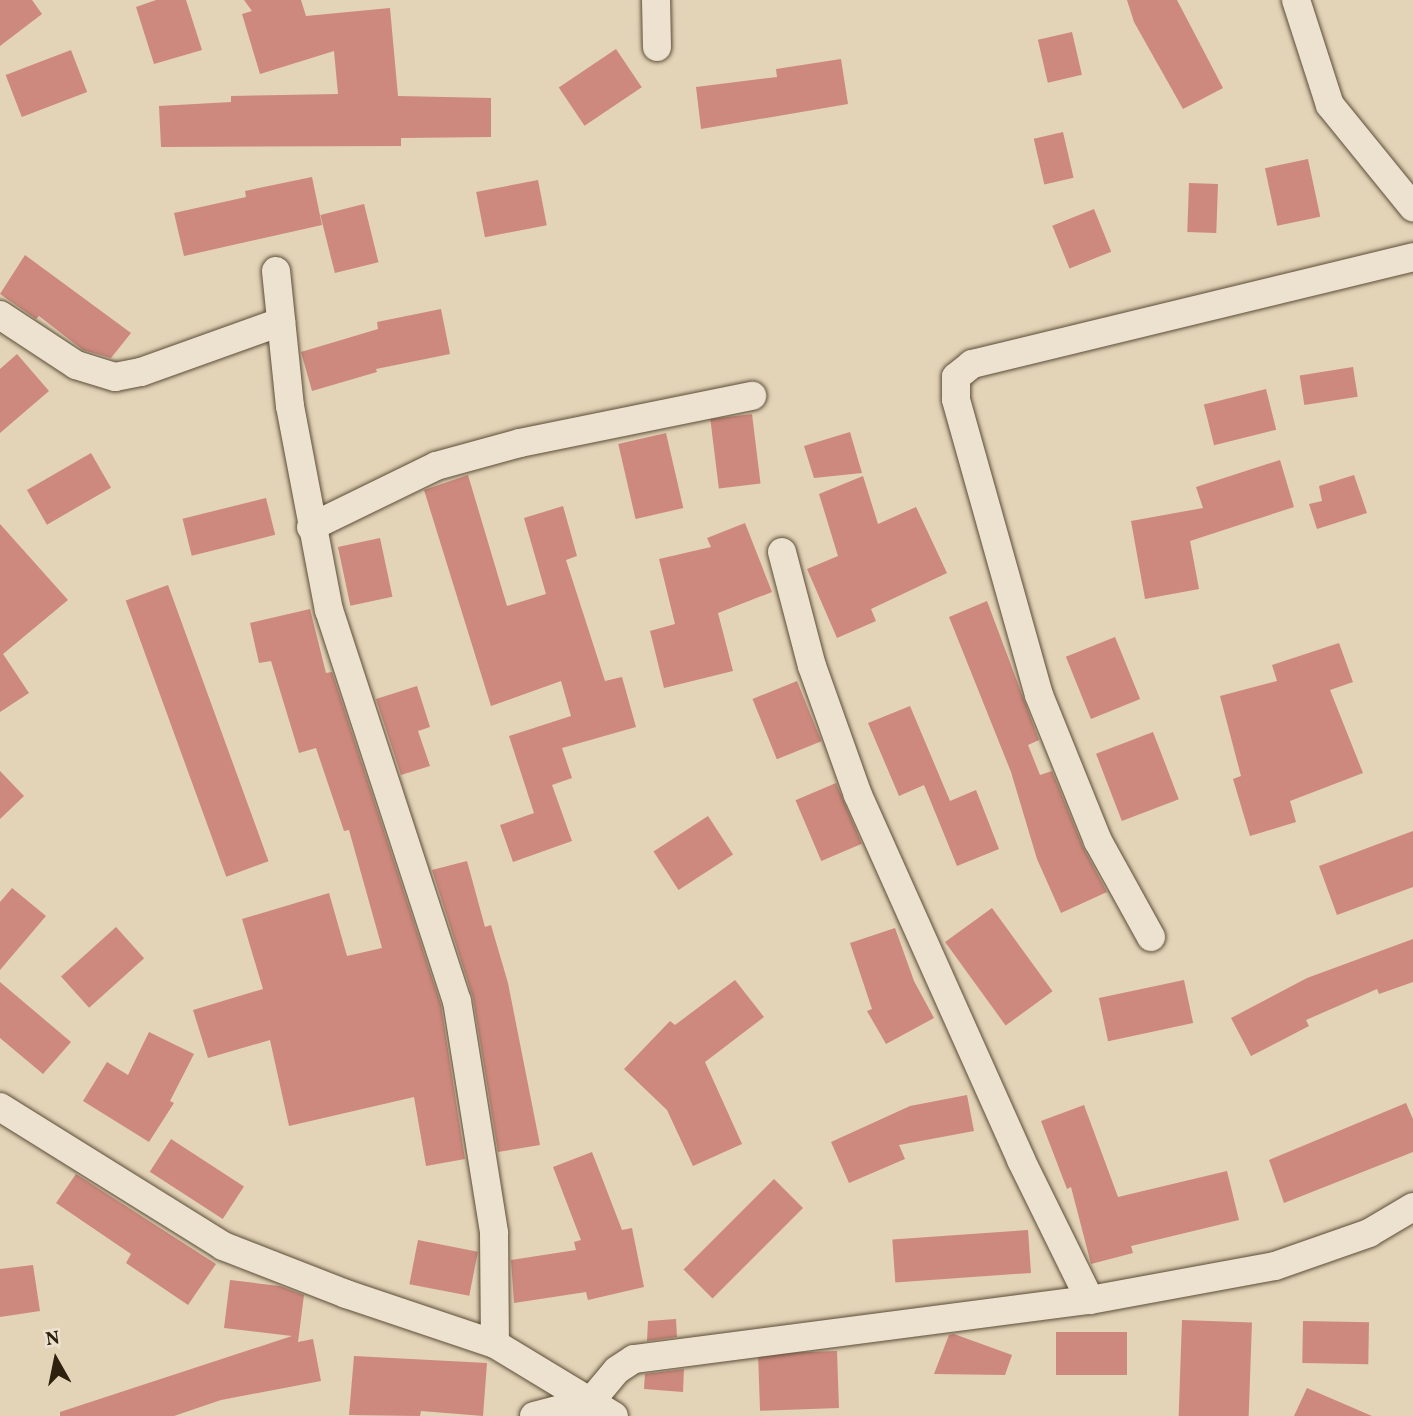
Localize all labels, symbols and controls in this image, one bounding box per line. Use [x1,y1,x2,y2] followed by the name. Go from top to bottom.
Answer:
[21,1325,91,1395] north arrow
[44,1325,62,1353] text: N

